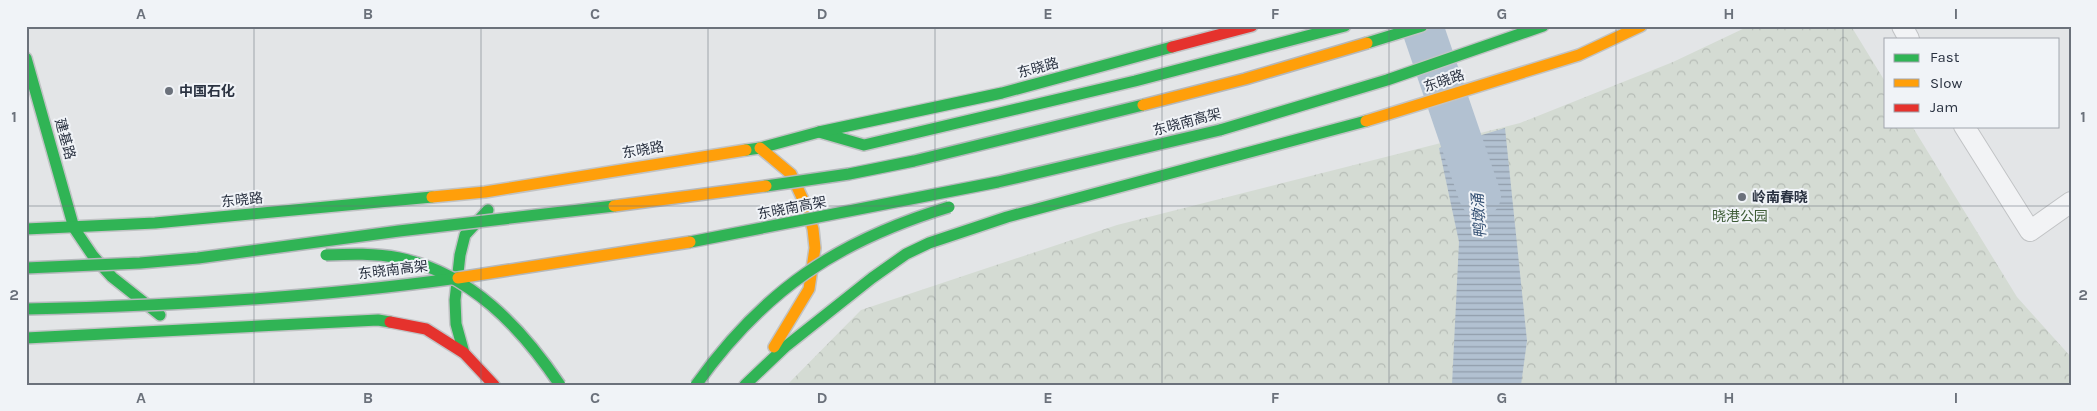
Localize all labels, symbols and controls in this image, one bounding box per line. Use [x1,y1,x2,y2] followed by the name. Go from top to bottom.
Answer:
[136,4,146,23] text: A
[363,4,373,23] text: B
[590,4,600,23] text: C
[817,4,828,23] text: D
[1043,4,1053,23] text: E
[1271,4,1280,23] text: F
[1497,4,1507,23] text: G
[1723,4,1735,23] text: H
[1954,4,1958,23] text: I
[1884,38,2060,128] legend
[1930,48,1960,66] text: Fast
[1016,54,1060,82] street label: 东晓路
[1421,66,1467,96] street label: 东晓路
[1930,74,1962,92] text: Slow
[179,83,235,100] place label: 中国石化
[163,85,175,97] marker: 中国石化
[1930,98,1958,116] text: Jam
[1151,105,1223,139] street label: 东晓南高架
[11,107,17,126] text: 1
[2080,107,2086,126] text: 1
[51,116,79,162] street label: 建基路
[621,138,665,162] street label: 东晓路
[220,189,264,211] street label: 东晓路
[1752,189,1808,206] place label: 岭南春晓
[1468,191,1490,239] water label: 鸭墩涌
[1736,191,1748,203] marker: 岭南春晓
[756,193,828,223] street label: 东晓南高架
[1712,208,1768,225] park label: 晓港公园
[357,257,429,283] street label: 东晓南高架
[9,285,19,304] text: 2
[2078,285,2088,304] text: 2
[136,388,146,407] text: A
[363,388,373,407] text: B
[590,388,600,407] text: C
[817,388,828,407] text: D
[1043,388,1053,407] text: E
[1271,388,1280,407] text: F
[1497,388,1507,407] text: G
[1723,388,1735,407] text: H
[1954,388,1958,407] text: I

